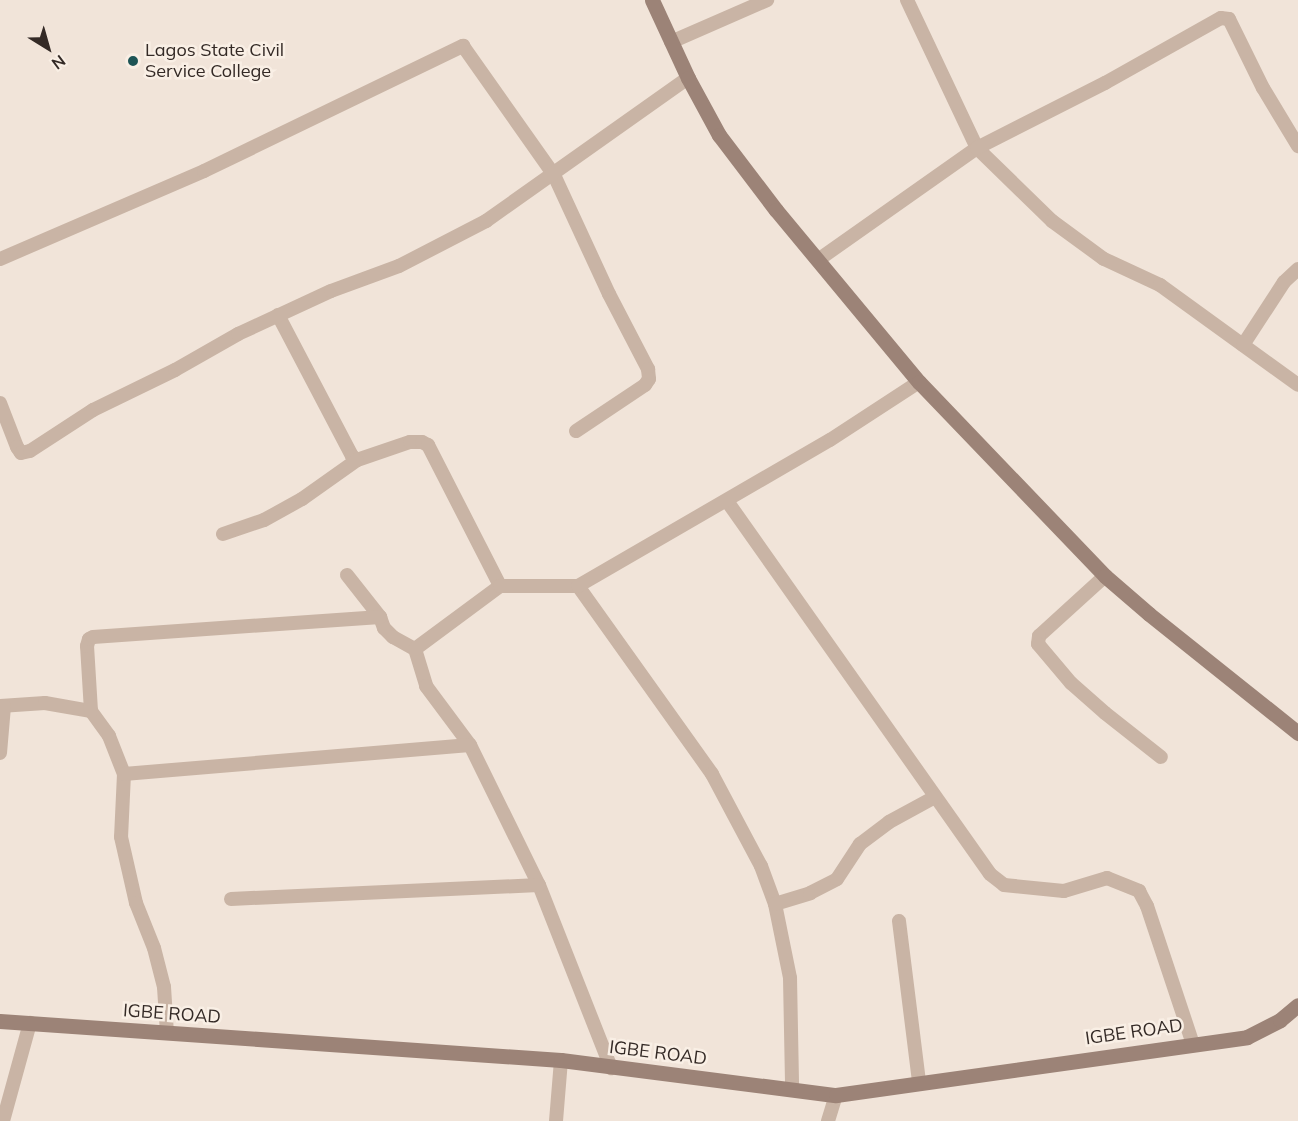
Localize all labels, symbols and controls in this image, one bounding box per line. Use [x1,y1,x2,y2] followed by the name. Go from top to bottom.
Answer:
[18,18,78,78] north arrow
[145,40,284,82] place label: Lagos State Civil Service College
[48,51,70,74] text: N
[126,54,140,68] marker: Lagos State Civil Service College
[122,1000,222,1028] street label: IGBE ROAD
[1084,1014,1184,1050] street label: IGBE ROAD
[608,1036,708,1070] street label: IGBE ROAD

